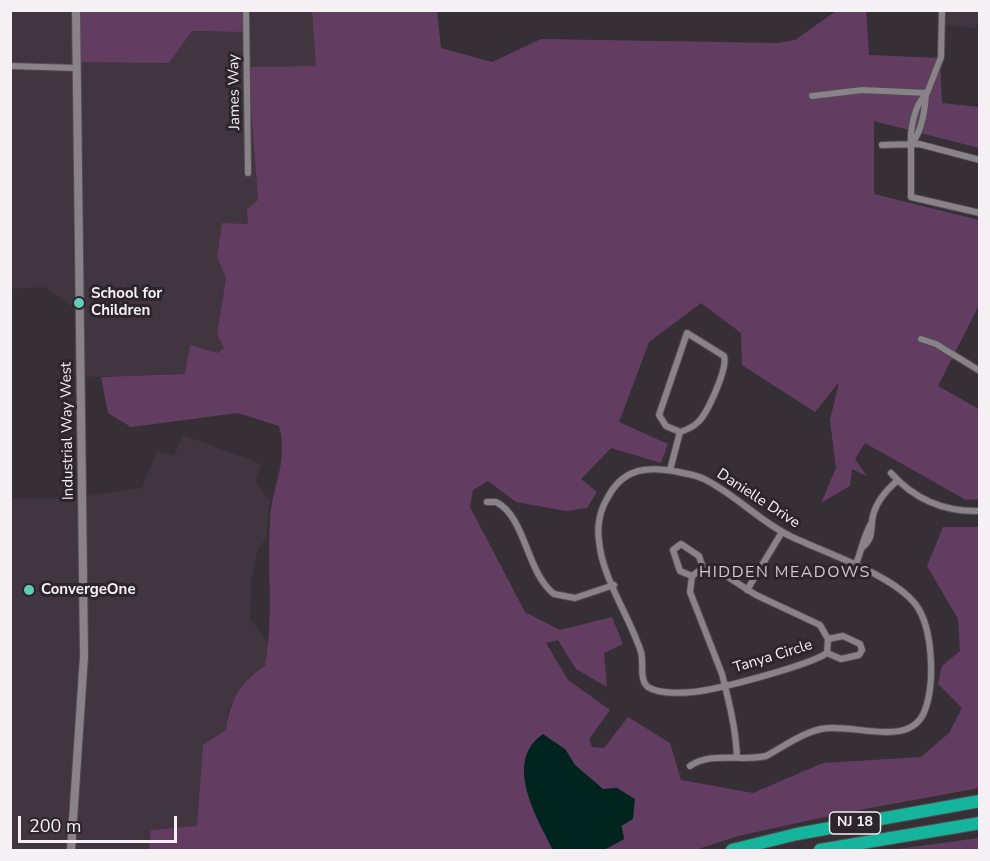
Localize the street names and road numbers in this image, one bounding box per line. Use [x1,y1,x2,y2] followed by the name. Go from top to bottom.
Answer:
[225,54,245,130] street label: James Way
[58,362,78,500] street label: Industrial Way West
[713,466,803,532] street label: Danielle Drive
[731,636,815,678] street label: Tanya Circle
[830,812,880,834] road number: NJ 18

